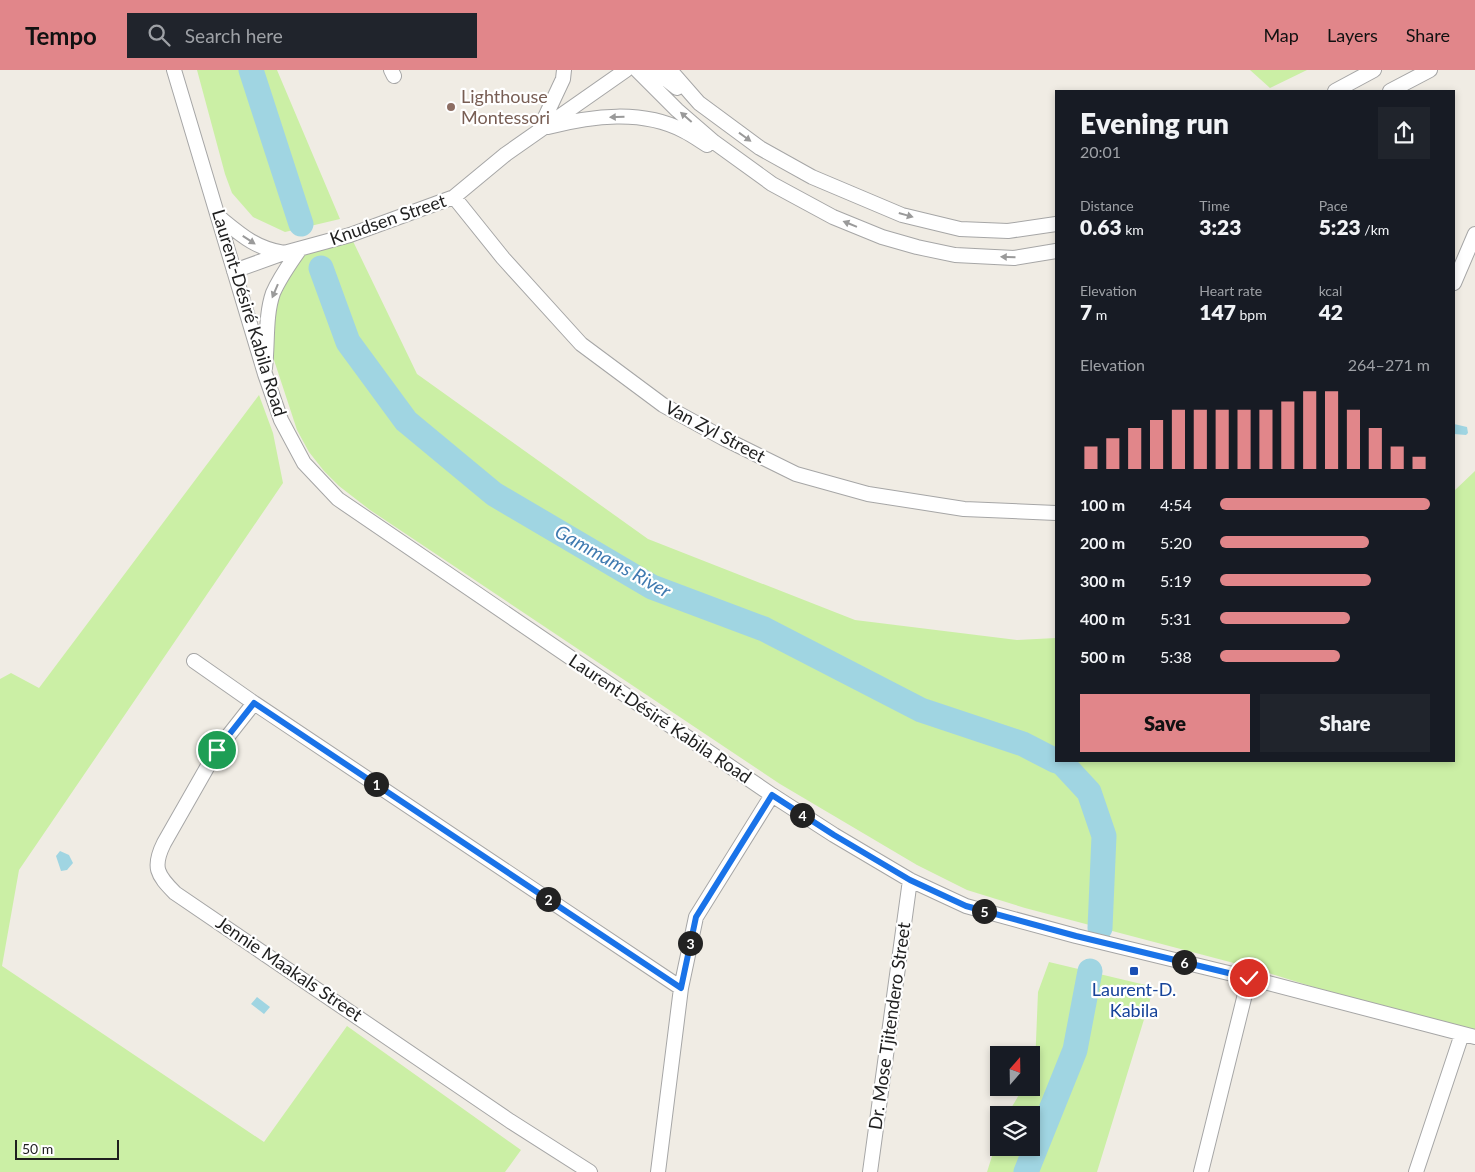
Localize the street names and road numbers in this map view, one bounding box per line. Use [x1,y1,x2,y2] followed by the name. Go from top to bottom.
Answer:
[327,189,449,249] street label: Knudsen Street
[208,207,292,419] street label: Laurent-Désiré Kabila Road
[662,396,770,467] street label: Van Zyl Street
[565,649,756,788] street label: Laurent-Désiré Kabila Road
[212,911,367,1026] street label: Jennie Maakals Street
[864,920,915,1131] street label: Dr. Mose Tjitendero Street

